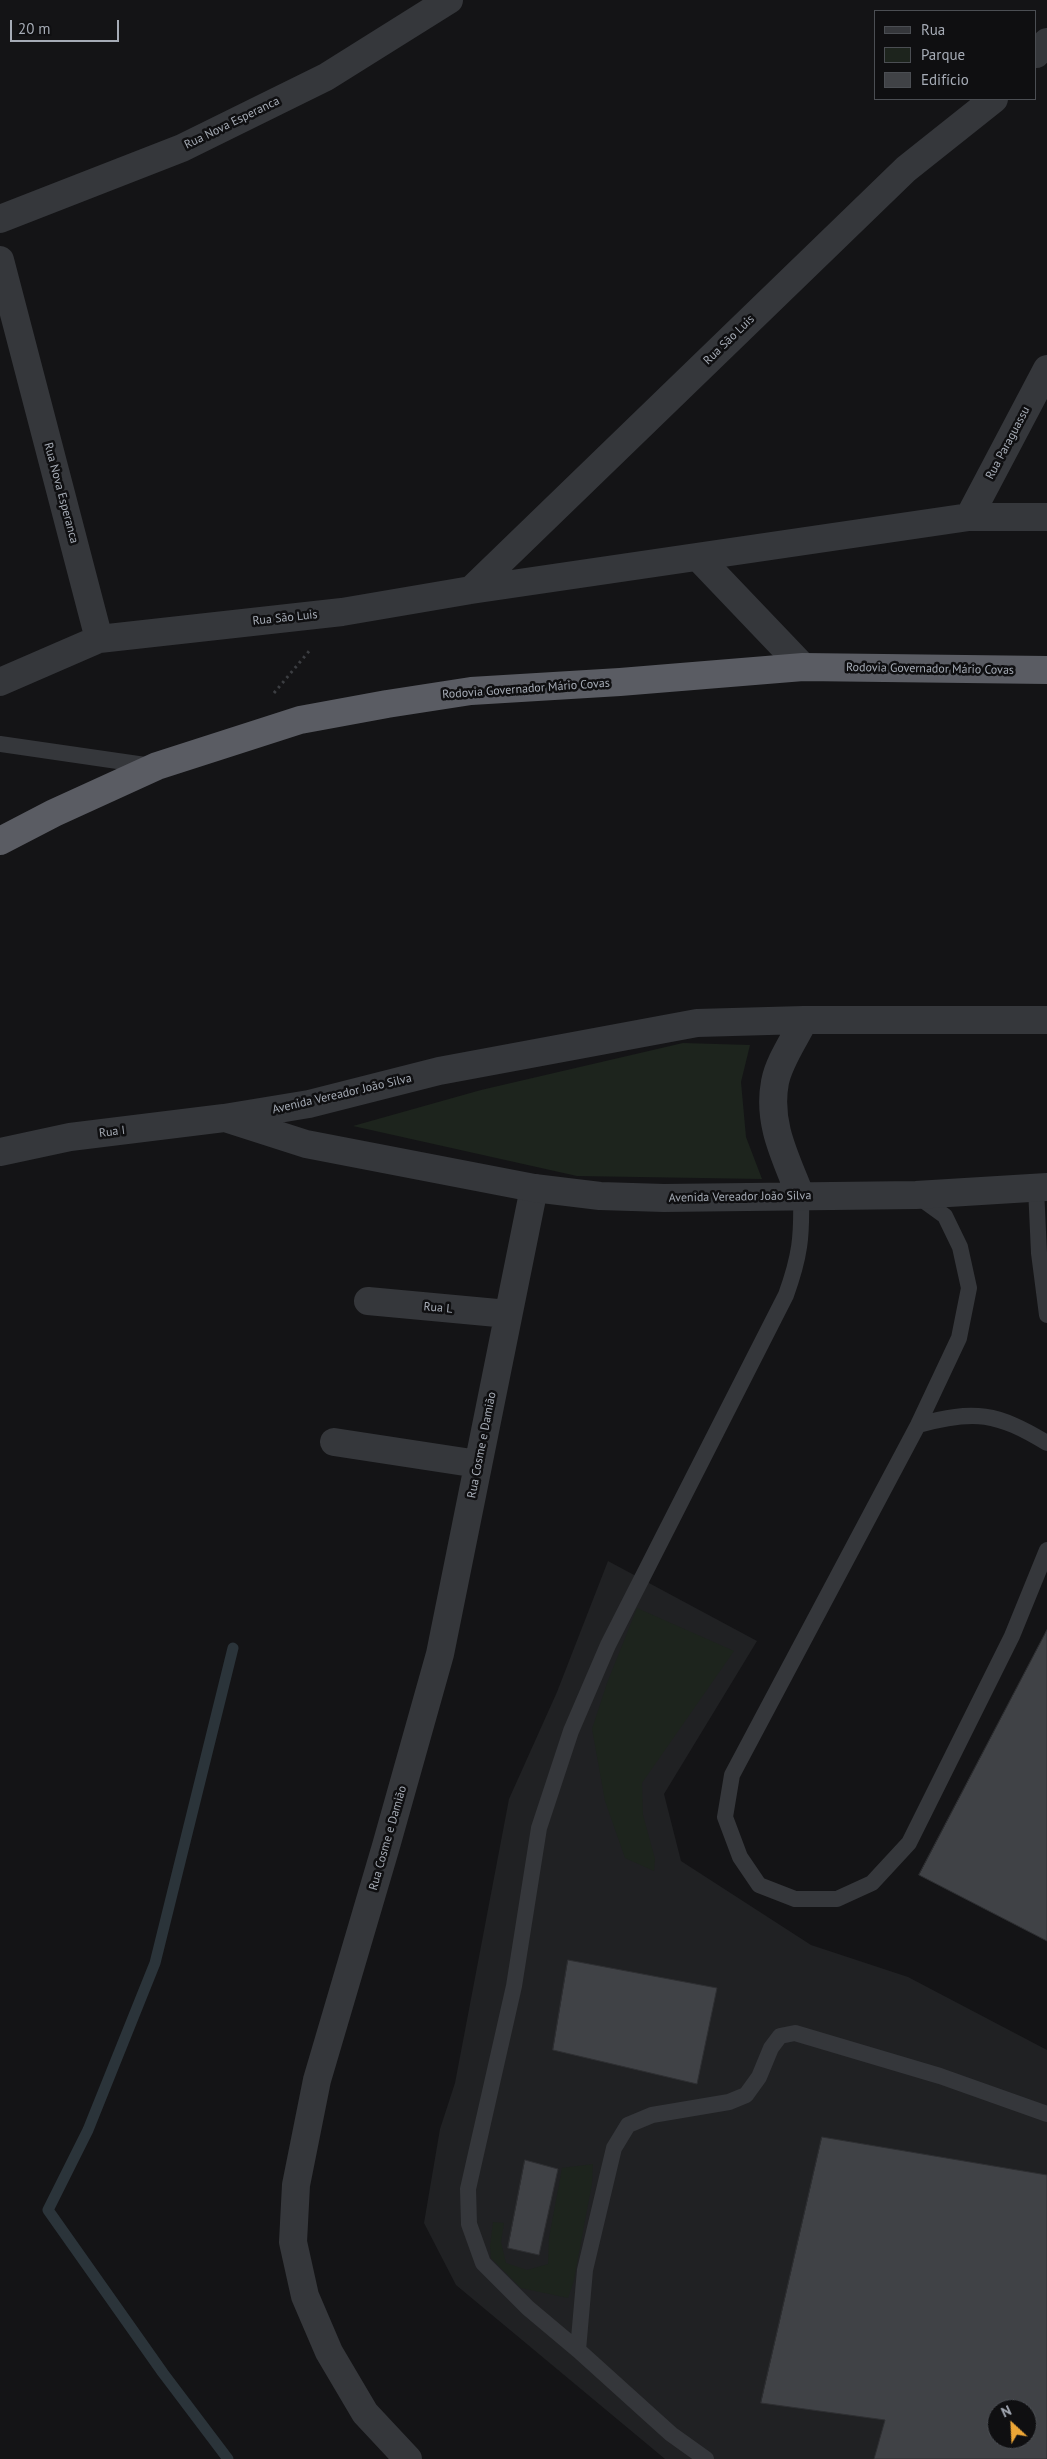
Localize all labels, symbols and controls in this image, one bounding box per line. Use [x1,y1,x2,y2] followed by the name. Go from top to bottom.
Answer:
[12,10,121,42] scale bar
[874,10,1037,100] legend
[18,19,51,38] text: 20 m
[921,20,945,39] text: Rua
[921,45,965,64] text: Parque
[921,70,969,89] text: Edifício
[182,94,282,152] street label: Rua Nova Esperanca
[701,312,757,368] street label: Rua São Luis
[983,404,1033,482] street label: Rua Paraguassu
[41,441,81,545] street label: Rua Nova Esperanca
[252,607,318,629] street label: Rua São Luis
[846,660,1014,678] street label: Rodovia Governador Mário Covas
[442,676,610,702] street label: Rodovia Governador Mário Covas
[271,1071,413,1117] street label: Avenida Vereador João Silva
[98,1123,126,1141] street label: Rua I
[669,1189,811,1205] street label: Avenida Vereador João Silva
[423,1300,453,1316] street label: Rua L
[465,1391,499,1499] street label: Rua Cosme e Damião
[366,1784,410,1892] street label: Rua Cosme e Damião
[987,2399,1037,2449] north arrow
[998,2401,1014,2421] text: N

